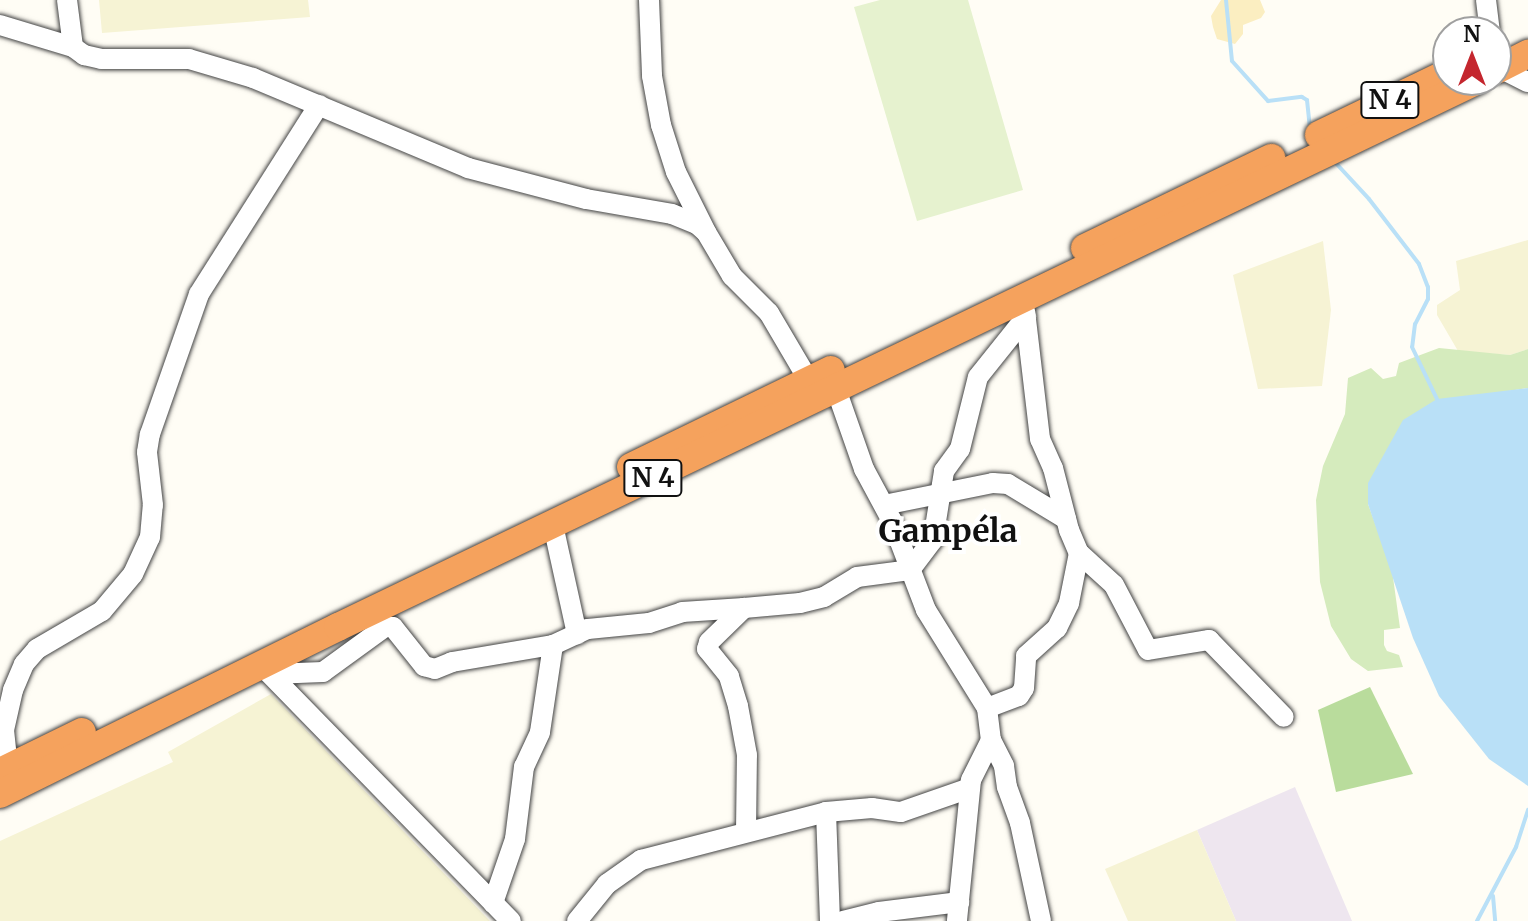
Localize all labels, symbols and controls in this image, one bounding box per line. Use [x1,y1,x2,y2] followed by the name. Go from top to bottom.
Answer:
[1432,16,1512,96] north arrow
[1463,20,1481,48] text: N
[1360,78,1420,122] road number: N 4
[623,456,683,500] road number: N 4
[878,512,1018,550] district label: Gampéla

